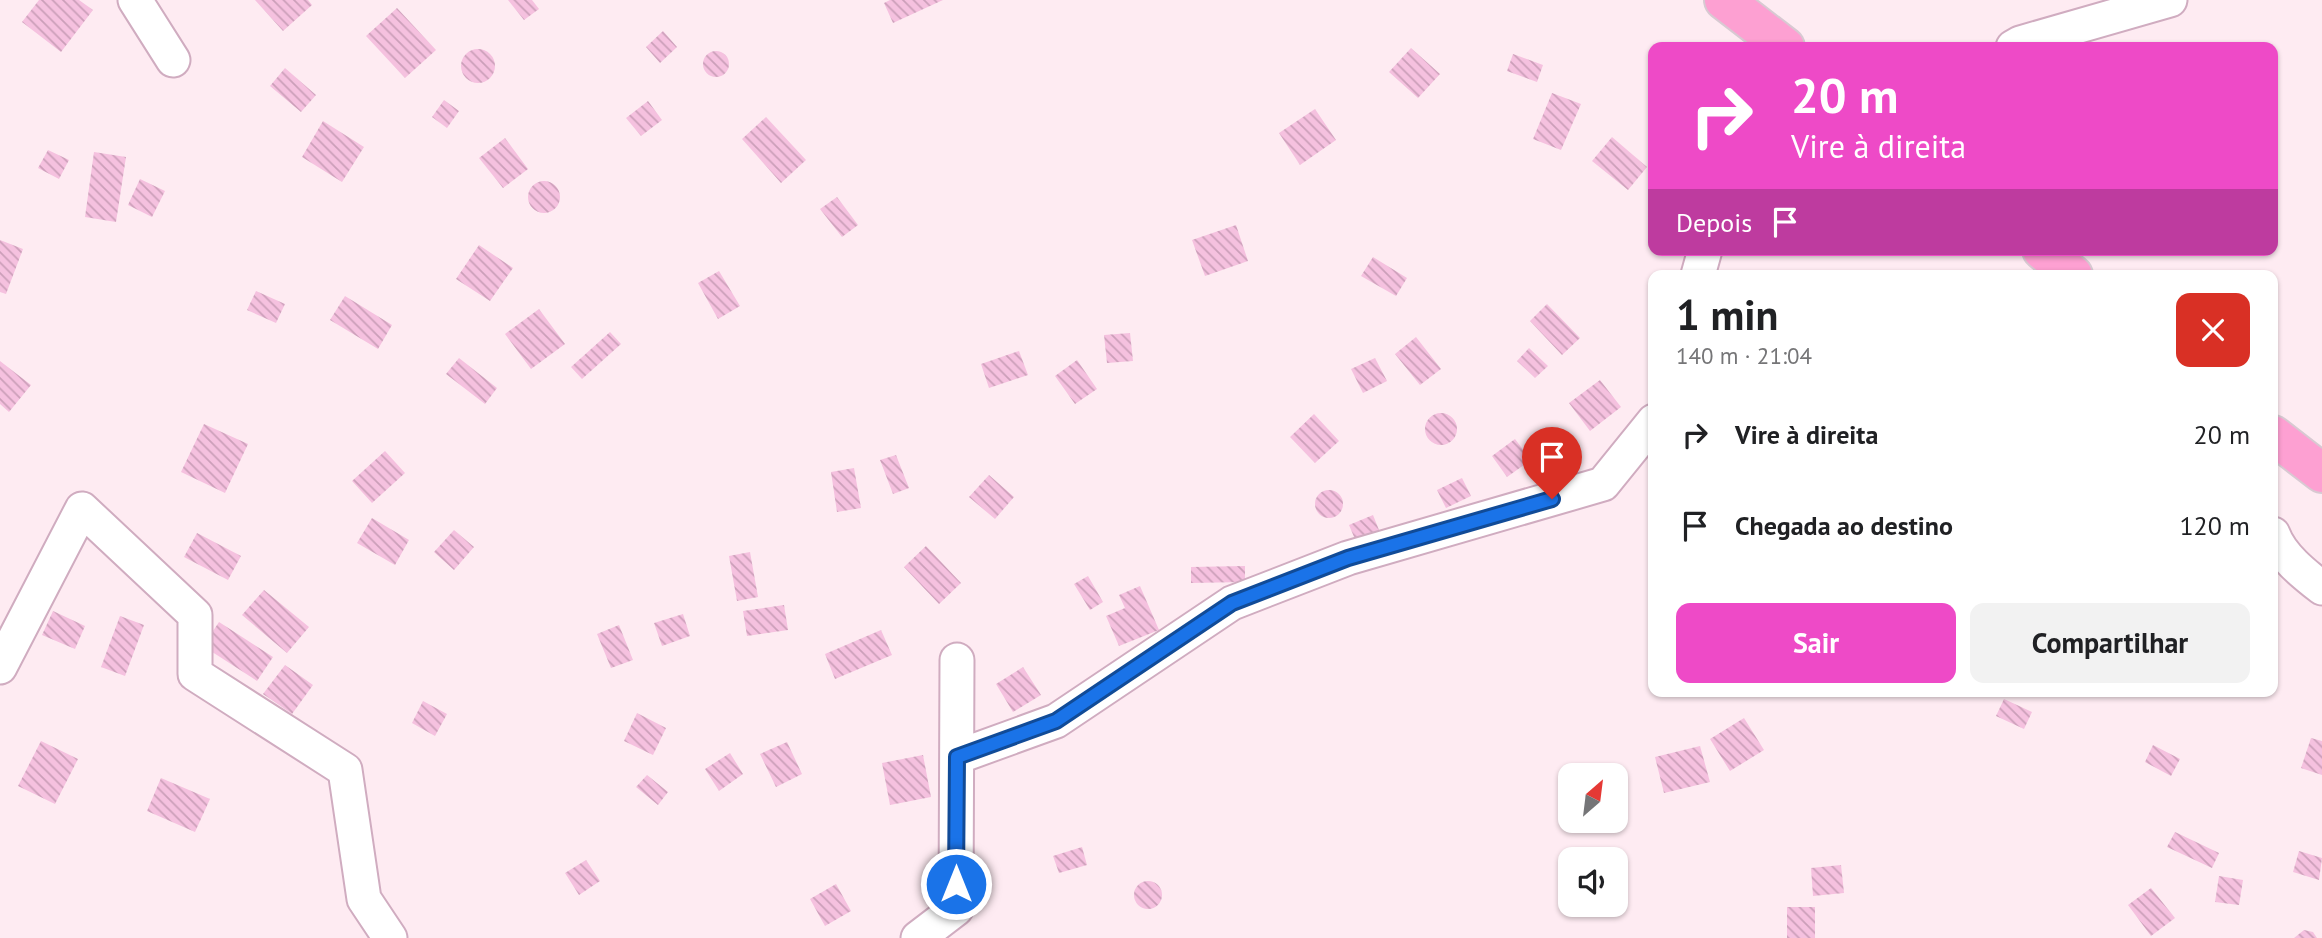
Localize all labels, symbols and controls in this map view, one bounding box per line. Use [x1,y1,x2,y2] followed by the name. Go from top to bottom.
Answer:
[1791,63,1898,127] text: 20 m
[1676,70,1767,161] icon: right
[1791,125,1966,167] text: Vire à direita
[1766,203,1804,241] icon: arrive
[1676,206,1752,239] text: Depois
[1676,287,1778,342] text: 1 min
[2176,293,2250,367] button: close
[1676,341,1812,370] text: 140 m · 21:04
[1676,416,1714,454] icon: right
[1735,418,1878,451] text: Vire à direita
[2194,418,2250,451] text: 20 m
[1522,427,1582,499] pin
[1533,438,1571,476] icon: arrive
[1676,507,1714,545] icon: arrive
[1735,509,1953,542] text: Chegada ao destino
[2179,509,2250,542] text: 120 m
[1676,603,1956,683] button: Sair
[1970,603,2250,683] button: Compartilhar
[1558,763,1628,833] north arrow
[1558,763,1628,917] map controls
[919,847,993,921] position arrow
[1558,847,1628,917] button: sound

